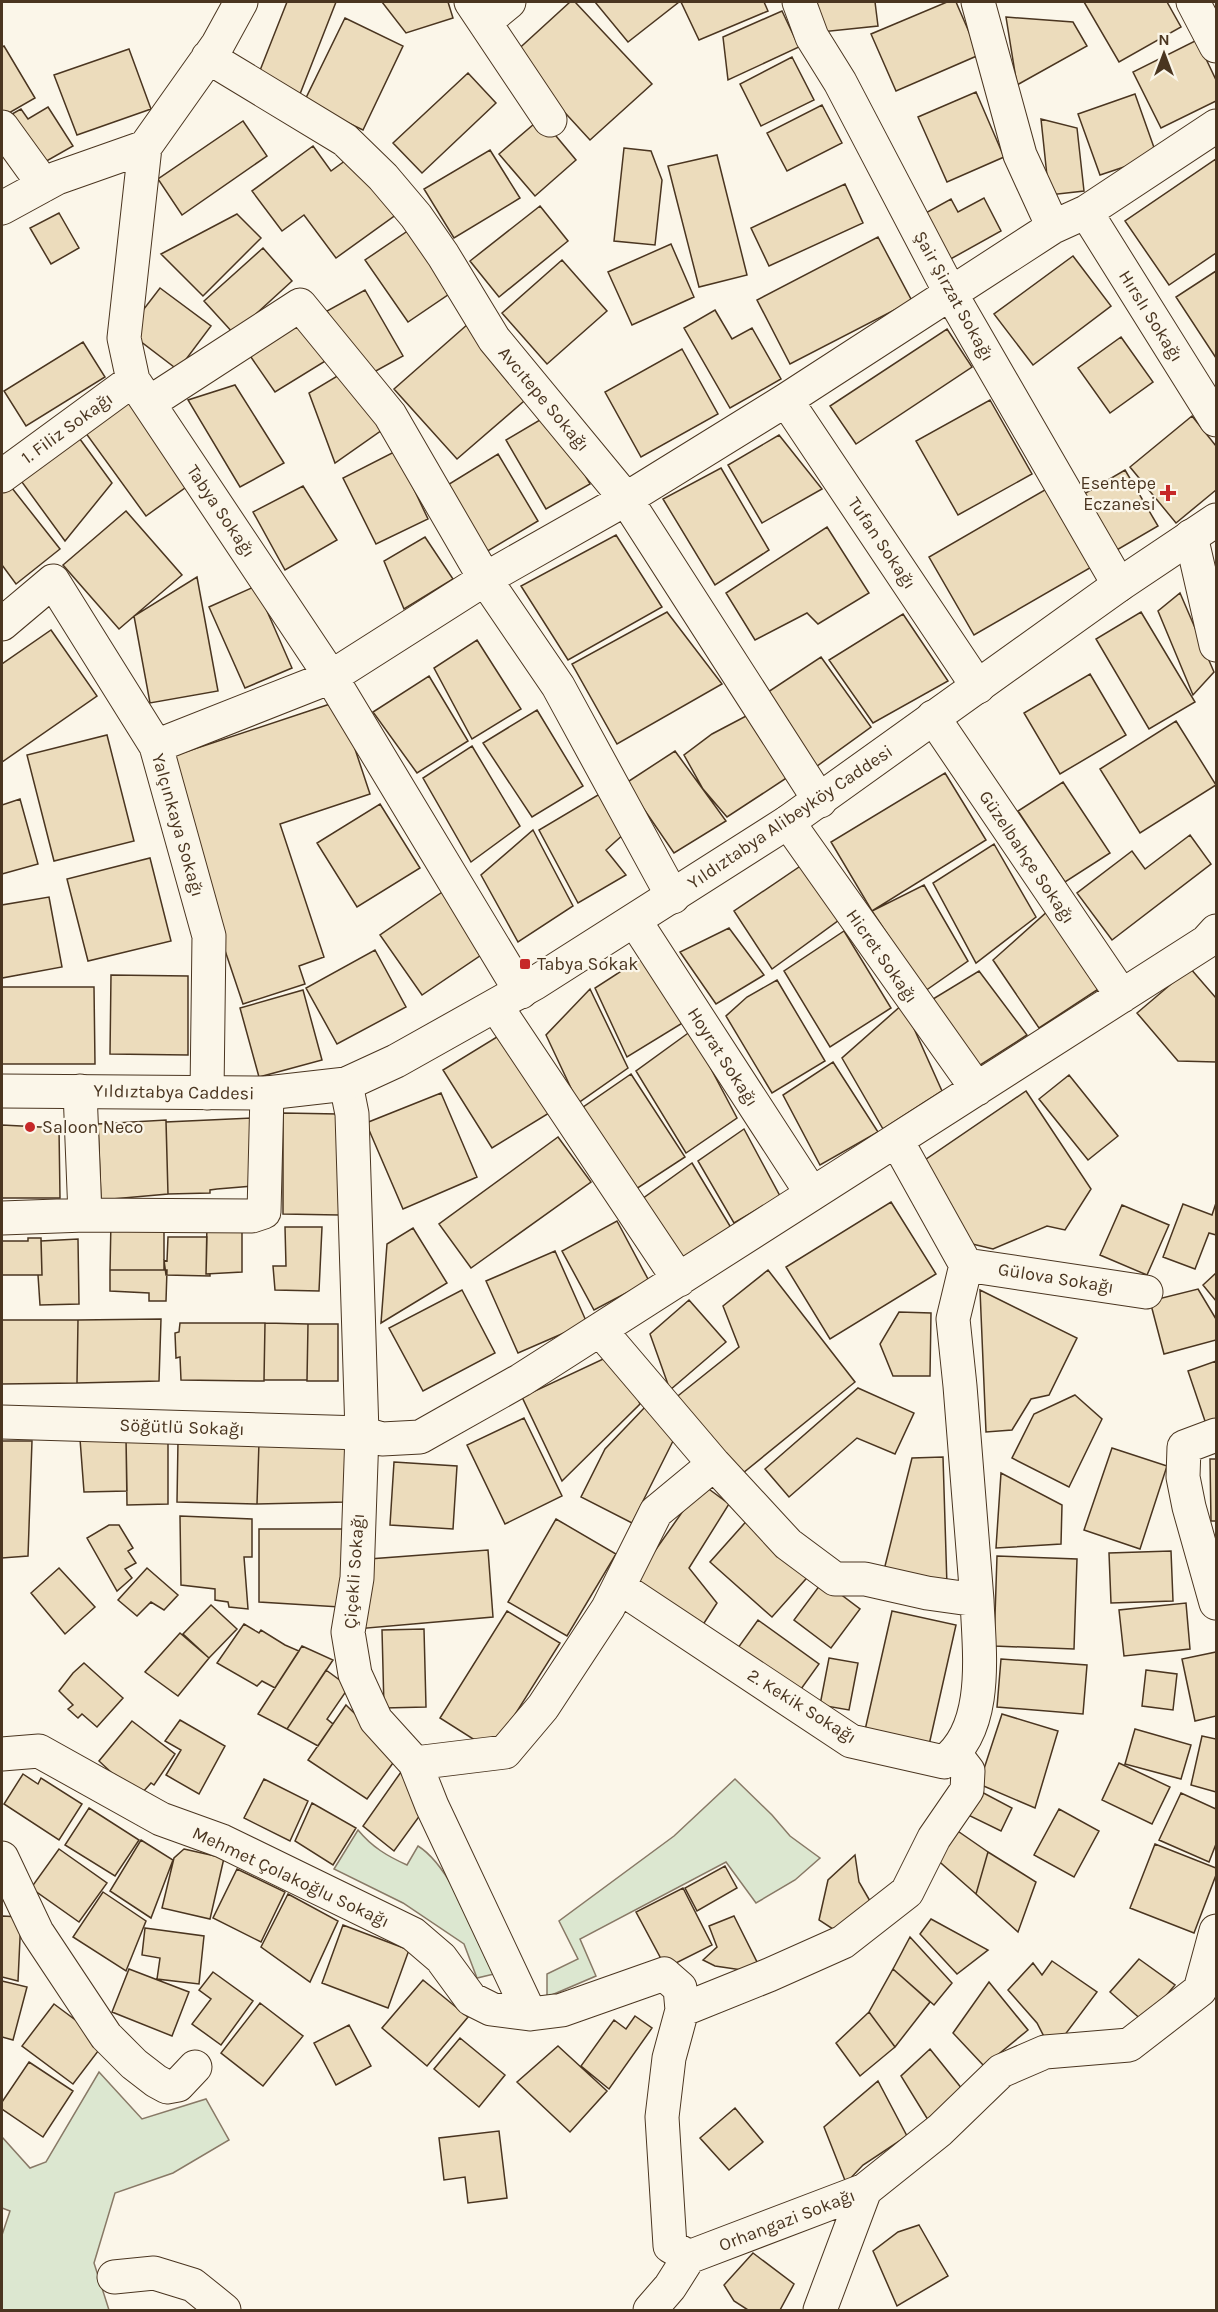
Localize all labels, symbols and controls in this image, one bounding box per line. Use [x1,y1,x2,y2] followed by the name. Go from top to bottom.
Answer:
[1134,24,1194,84] north arrow
[1158,30,1170,49] text: N
[909,227,999,365] street label: Şair Şirzat Sokağı
[1114,266,1188,366] street label: Hırslı Sokağı
[494,342,594,456] street label: Avcıtepe Sokağı
[17,387,117,469] street label: 1. Filiz Sokağı
[182,461,260,561] street label: Tabya Sokağı
[1081,472,1156,515] place label: Esentepe Eczanesi
[1161,486,1175,500] marker: Esentepe Eczanesi
[843,493,921,593] street label: Tufan Sokağı
[683,740,897,894] street label: Yıldıztabya Alibeyköy Caddesi
[147,751,209,899] street label: Yalçınkaya Sokağı
[974,786,1080,928] street label: Güzelbahçe Sokağı
[842,905,922,1007] street label: Hicret Sokağı
[537,953,639,975] place label: Tabya Sokak
[518,957,532,971] marker: Tabya Sokak
[683,1003,763,1111] street label: Hoyrat Sokağı
[93,1080,255,1104] street label: Yıldıztabya Caddesi
[42,1116,143,1138] place label: Saloon Neco
[23,1120,37,1134] marker: Saloon Neco
[997,1258,1115,1298] street label: Gülova Sokağı
[119,1414,245,1440] street label: Söğütlü Sokağı
[339,1512,369,1630] street label: Çiçekli Sokağı
[743,1664,861,1748] street label: 2. Kekik Sokağı
[189,1822,393,1932] street label: Mehmet Çolakoğlu Sokağı
[716,2184,858,2256] street label: Orhangazi Sokağı

